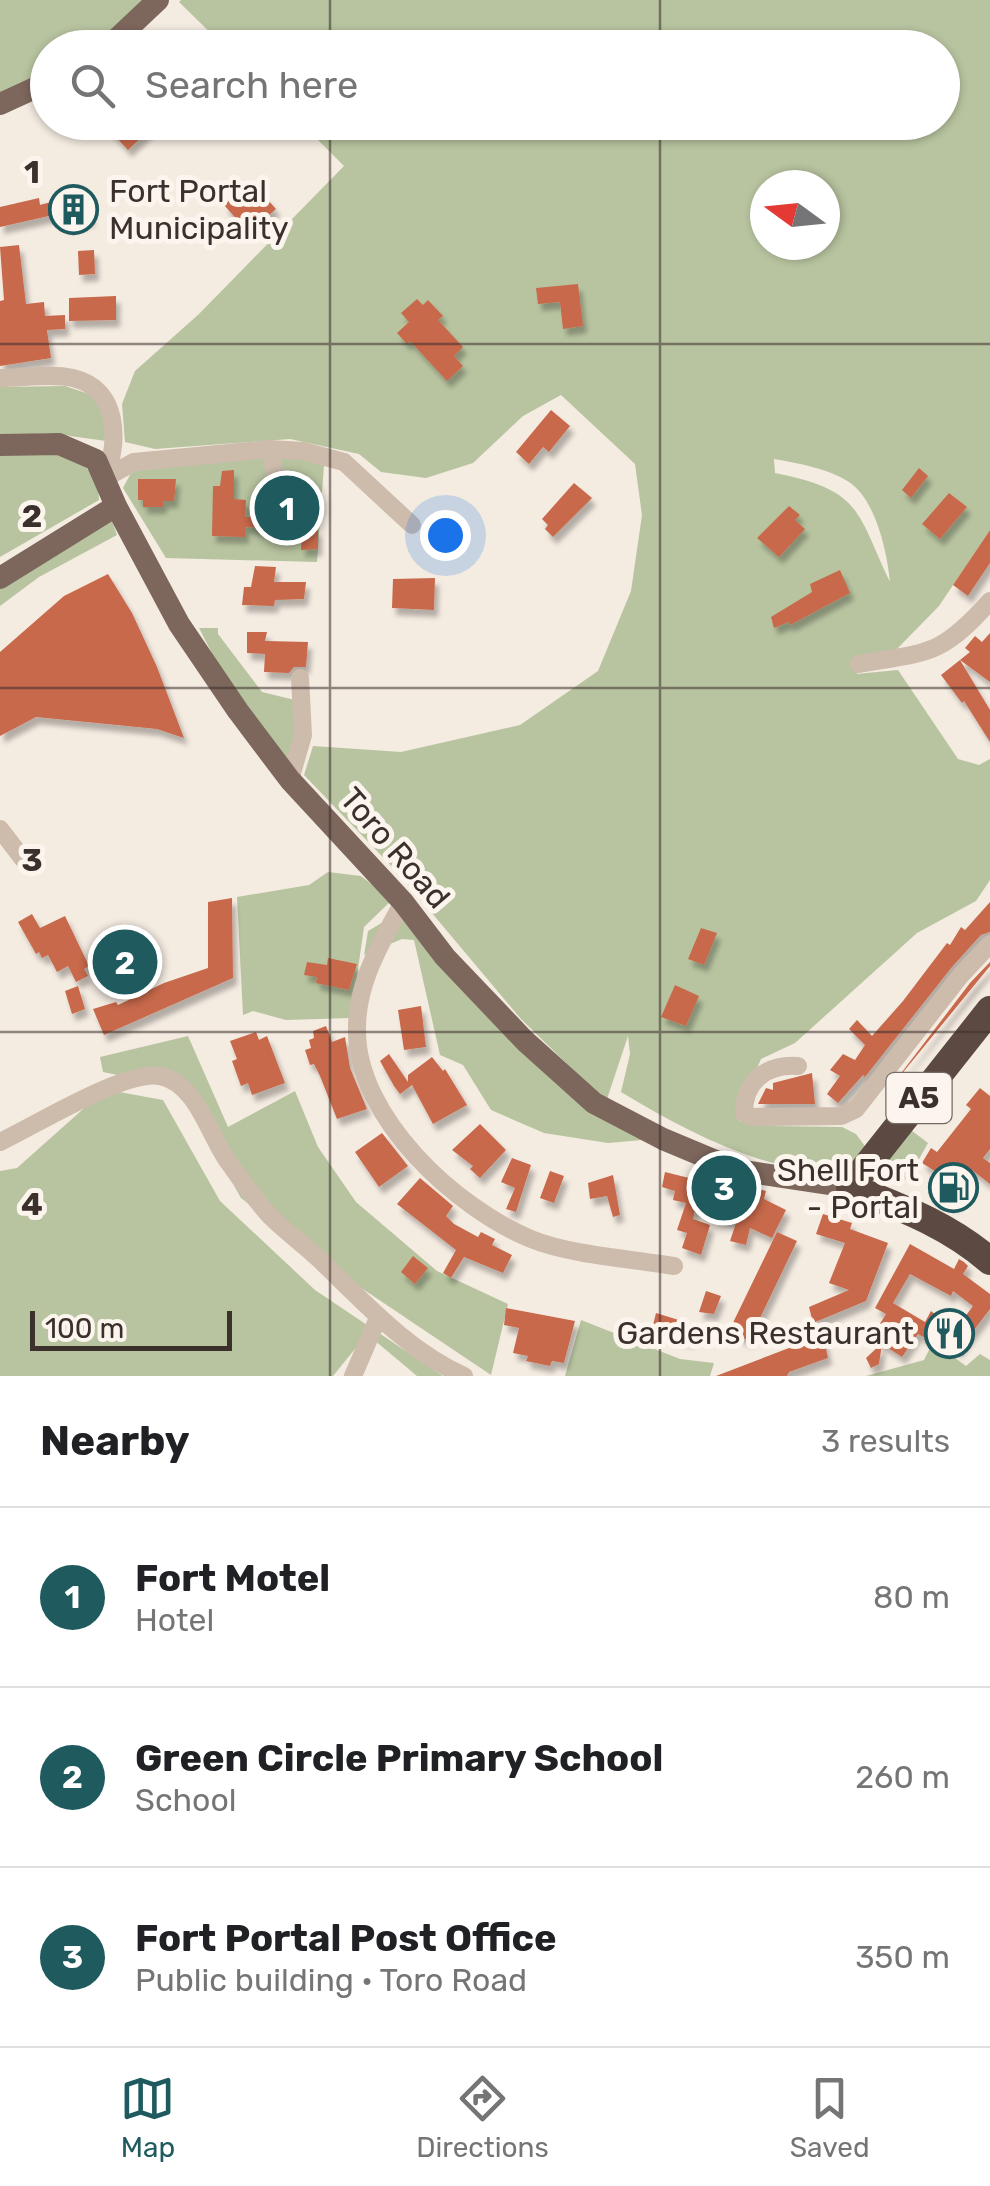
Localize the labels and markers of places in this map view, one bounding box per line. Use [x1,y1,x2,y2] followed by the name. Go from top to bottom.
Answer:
[109,172,289,247] place label: Fort Portal Municipality
[48,183,100,235] building icon: Fort Portal Municipality
[254,470,320,546] pin: 1
[92,924,158,1000] pin: 2
[692,1150,756,1226] pin: 3
[777,1151,919,1226] place label: Shell Fort - Portal
[928,1162,980,1214] fuel station icon: Shell Fort - Portal
[923,1307,975,1359] restaurant icon: Gardens Restaurant
[617,1314,914,1352] place label: Gardens Restaurant

